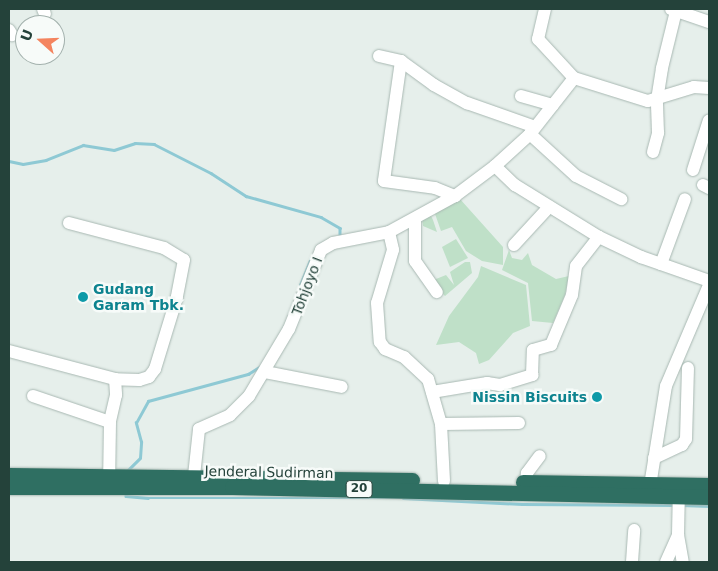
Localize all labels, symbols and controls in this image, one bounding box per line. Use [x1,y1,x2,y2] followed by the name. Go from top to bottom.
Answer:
[15,15,65,65] north arrow
[17,27,36,43] text: U
[288,254,326,318] street label: Tohjoyo I
[93,281,184,314] place label: Gudang Garam Tbk.
[77,291,89,303] marker: Gudang Garam Tbk.
[472,389,587,405] place label: Nissin Biscuits
[591,391,603,403] marker: Nissin Biscuits
[204,462,334,482] street label: Jenderal Sudirman
[345,479,373,498] road number: 20

